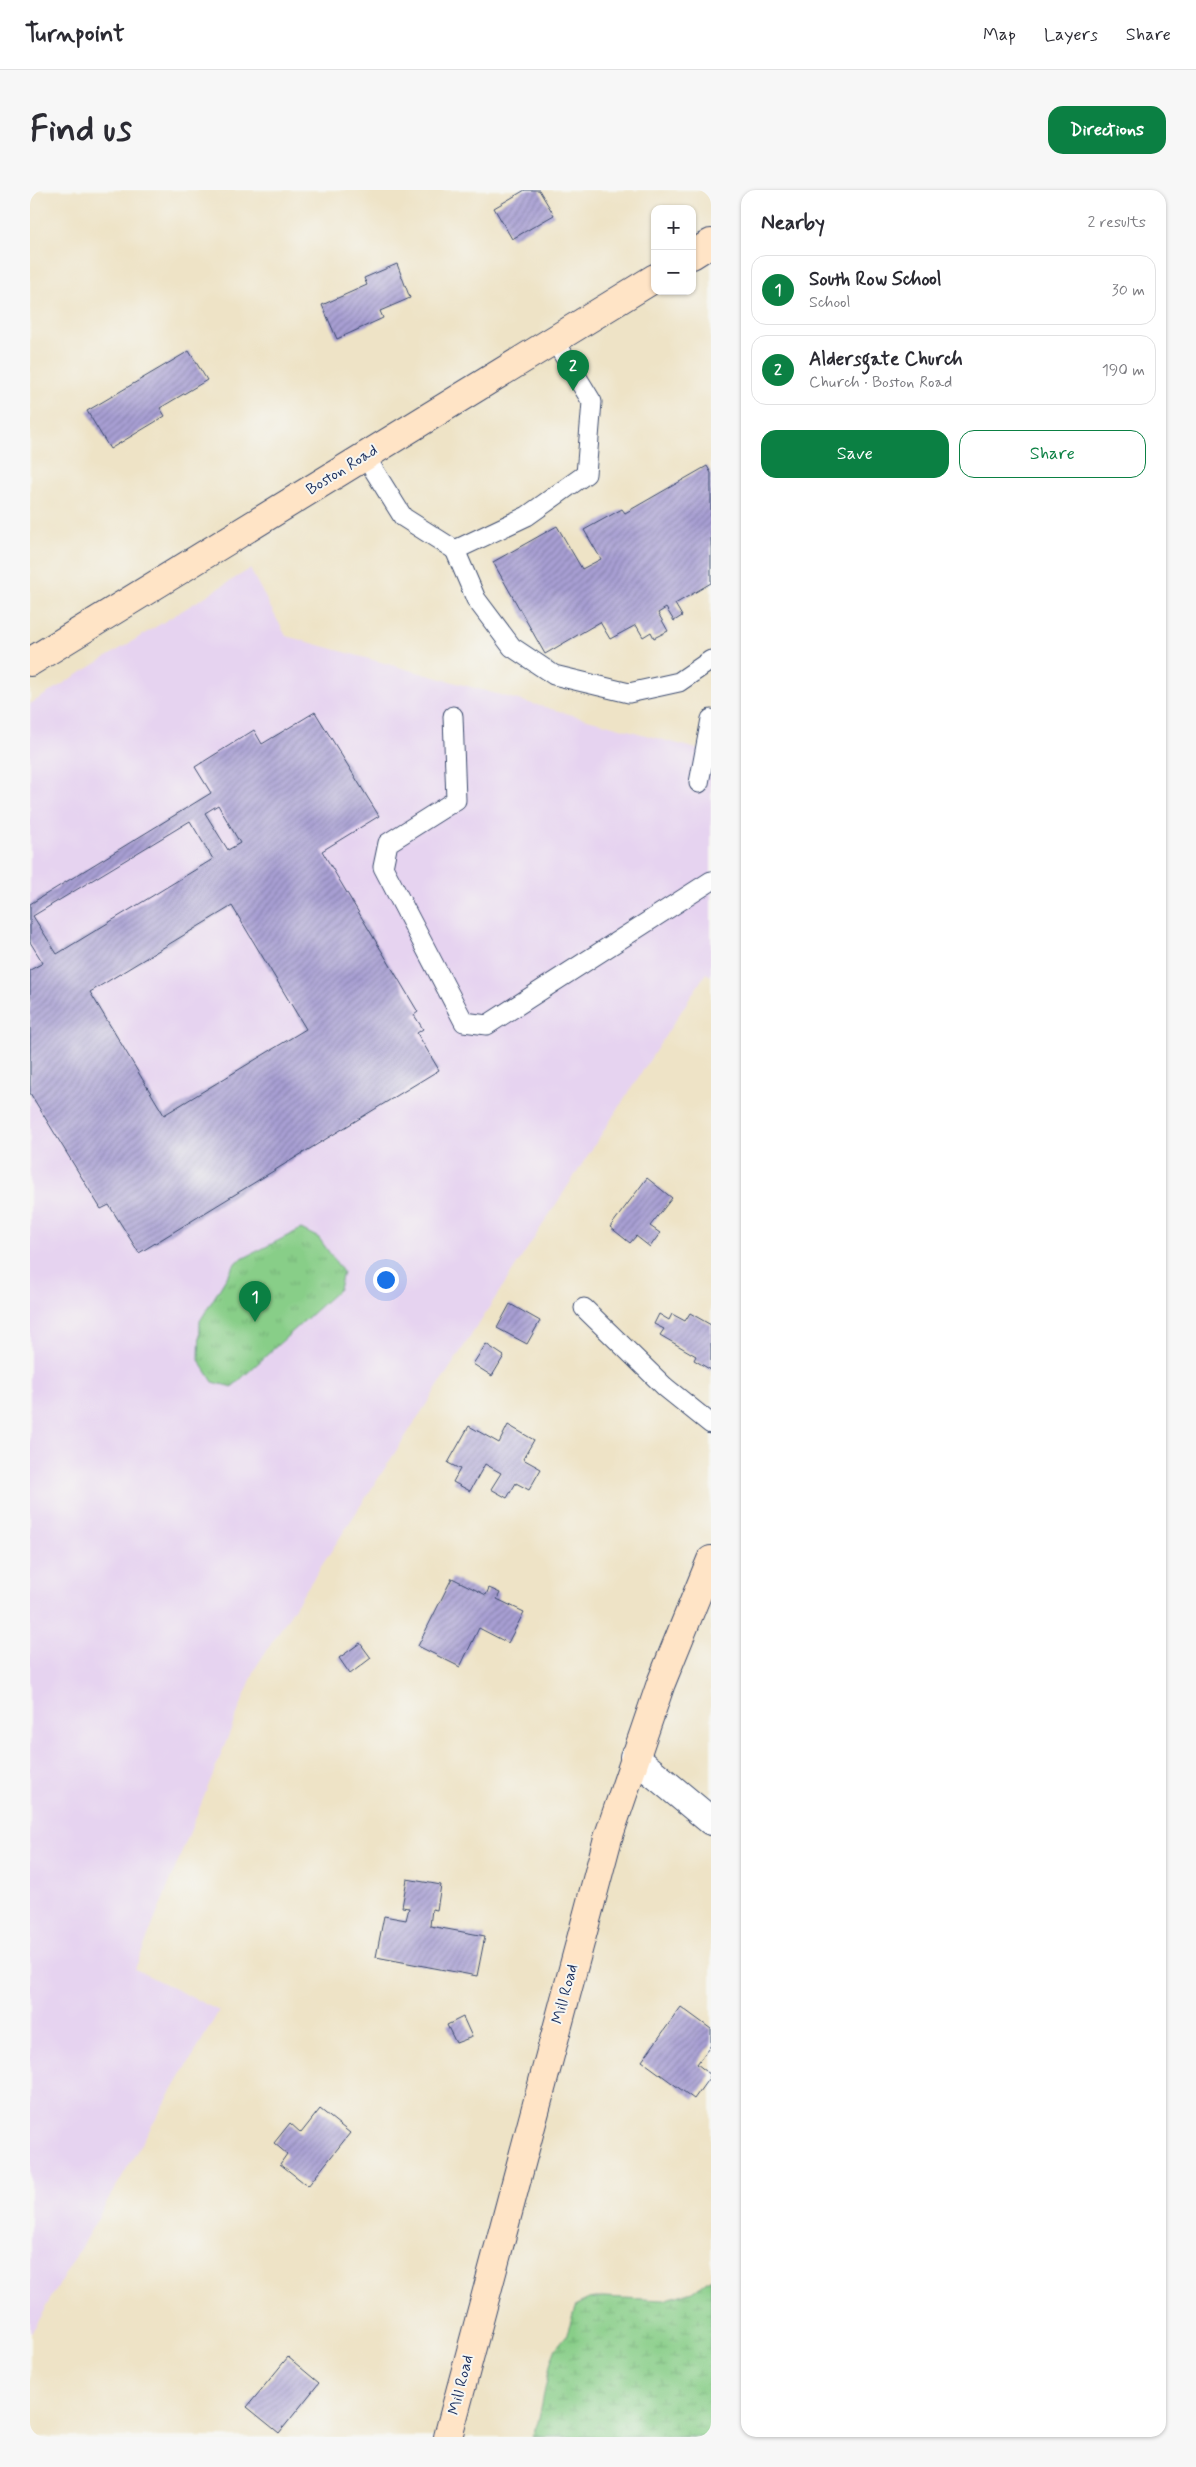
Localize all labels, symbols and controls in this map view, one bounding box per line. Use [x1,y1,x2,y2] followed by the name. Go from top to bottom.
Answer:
[25,19,125,50] text: Turnpoint
[983,23,1016,47] text: Map
[1044,23,1098,47] text: Layers
[1126,23,1171,47] text: Share
[1048,106,1166,154] button: Directions
[30,107,132,153] text: Find us
[651,205,696,295] map controls
[651,205,696,250] button: +
[761,209,825,237] text: Nearby
[1088,212,1146,233] text: 2 results
[651,250,696,295] button: −
[809,267,941,292] text: South Row School
[774,280,782,301] text: 1
[1112,280,1145,301] text: 30 m
[809,292,850,313] text: School
[809,347,963,372] text: Aldersgate Church
[557,350,589,391] pin: 2
[774,360,782,381] text: 2
[1102,360,1145,381] text: 190 m
[809,372,952,393] text: Church · Boston Road
[761,430,949,478] button: Save
[959,430,1146,478] button: Share
[302,440,382,500] street label: Boston Road
[373,1267,399,1293] your location
[239,1281,271,1322] pin: 1
[547,1962,583,2026] street label: Mill Road
[443,2353,479,2417] street label: Mill Road

